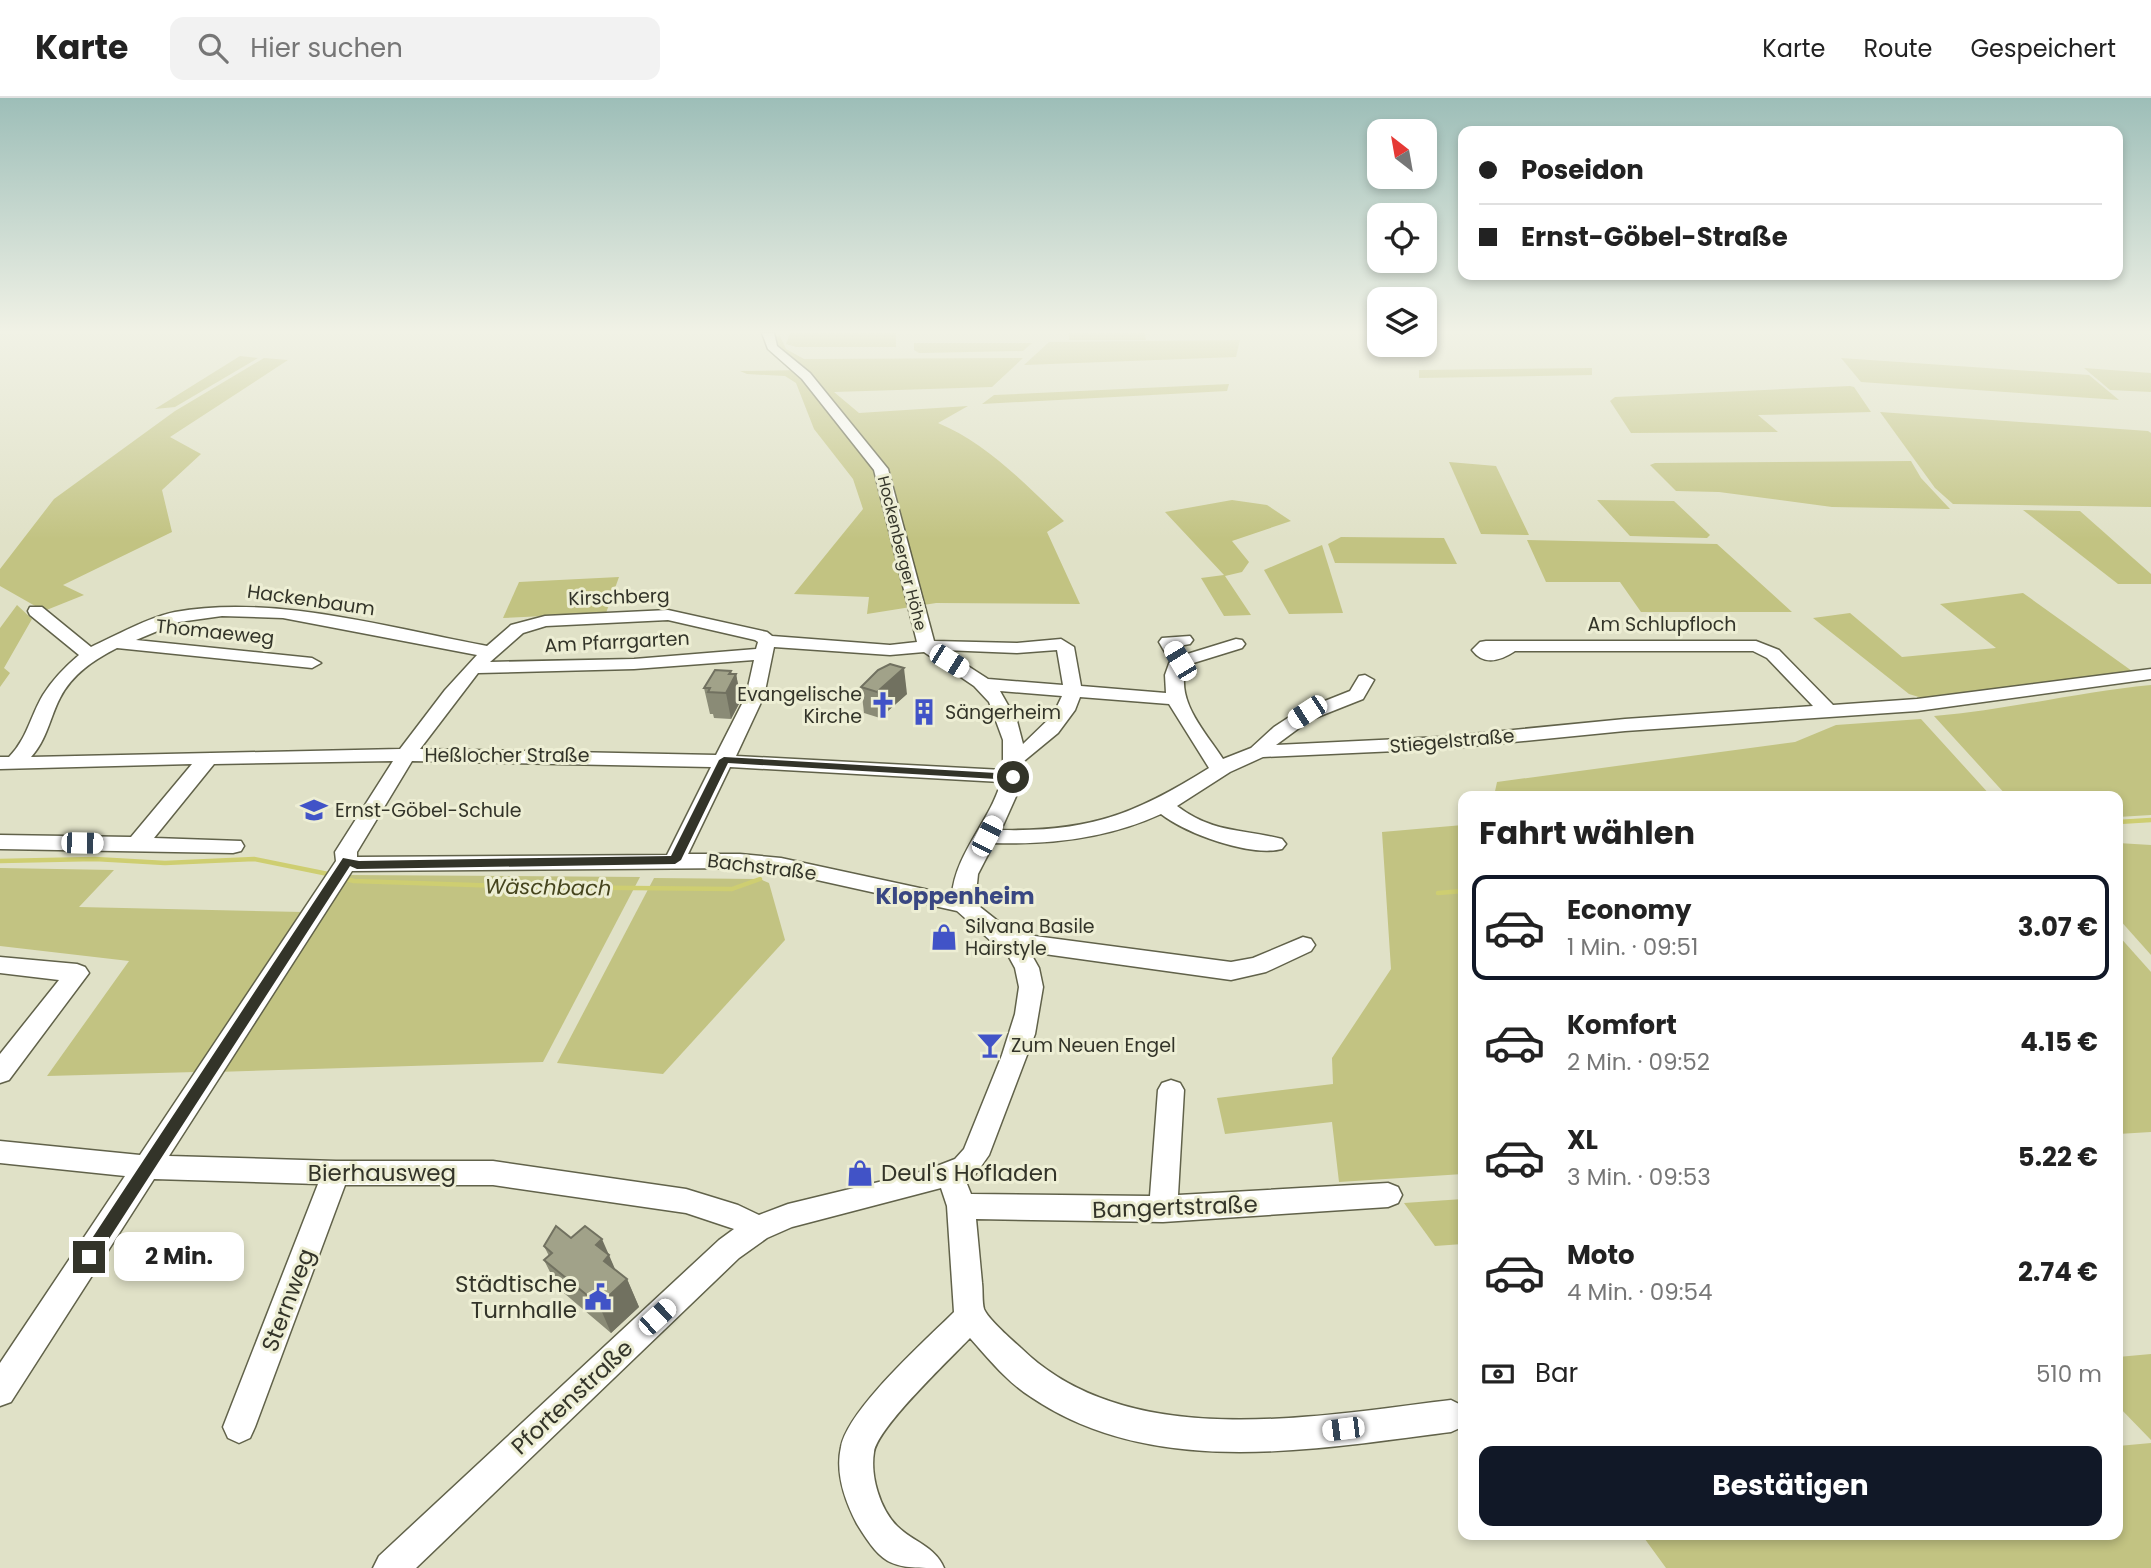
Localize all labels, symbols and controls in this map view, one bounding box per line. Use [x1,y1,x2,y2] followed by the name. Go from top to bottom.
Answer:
[170,17,660,80] search box
[35,24,128,71] text: Karte
[194,29,232,67] icon: search
[250,30,403,66] text: Hier suchen
[1762,32,1825,65] text: Karte
[1863,32,1932,65] text: Route
[1970,32,2116,65] text: Gespeichert
[1367,119,1437,189] north arrow
[1367,119,1437,357] map controls
[1521,152,1644,188] text: Poseidon
[1367,203,1437,273] button: locate
[1521,219,1788,255] text: Ernst-Göbel-Straße
[1367,287,1437,357] button: layers
[872,473,932,633] street label: Hockenberger Höhe
[245,578,377,622] street label: Hackenbaum
[568,582,670,612] street label: Kirschberg
[1588,611,1736,638] street label: Am Schlupfloch
[154,612,276,652] street label: Thomaeweg
[544,625,690,659] street label: Am Pfarrgarten
[1161,638,1200,684] car
[926,641,973,681] car
[737,681,862,730] place label: Evangelische Kirche
[868,690,898,720] church icon: Evangelische Kirche
[1284,692,1331,732] car
[909,697,939,727] building icon: Sängerheim
[945,699,1061,726] place label: Sängerheim
[1388,722,1516,760] street label: Stiegelstraße
[424,742,590,769] street label: Heßlocher Straße
[997,761,1029,793] route start
[299,795,329,825] school or university icon: Ernst-Göbel-Schule
[335,797,521,824] place label: Ernst-Göbel-Schule
[1479,810,1695,855] text: Fahrt wählen
[969,813,1006,859] car
[61,832,104,854] car
[706,847,818,887] street label: Bachstraße
[485,871,611,903] water label: Wäschbach
[875,880,1035,912] district label: Kloppenheim
[1567,892,1691,928] text: Economy
[1483,896,1546,959] icon: car
[2018,909,2098,945] text: 3.07 €
[965,913,1095,962] place label: Silvana Basile Hairstyle
[929,922,959,952] shop icon: Silvana Basile Hairstyle
[1567,931,1698,963] text: 1 Min. · 09:51
[1567,1007,1677,1043] text: Komfort
[1483,1011,1546,1074] icon: car
[2020,1024,2098,1060] text: 4.15 €
[975,1030,1005,1060] bar icon: Zum Neuen Engel
[1011,1032,1176,1059] place label: Zum Neuen Engel
[1567,1046,1710,1078] text: 2 Min. · 09:52
[1567,1122,1598,1158] text: XL
[1483,1126,1546,1189] icon: car
[2018,1139,2098,1175] text: 5.22 €
[308,1157,456,1189] street label: Bierhausweg
[881,1157,1058,1189] place label: Deul's Hofladen
[845,1158,875,1188] shop icon: Deul's Hofladen
[1567,1161,1711,1193] text: 3 Min. · 09:53
[1092,1188,1258,1226] street label: Bangertstraße
[114,1232,243,1282] callout: 2 Min.
[1567,1237,1635,1273] text: Moto
[145,1240,213,1272] text: 2 Min.
[73,1241,105,1273] route end
[1483,1241,1546,1304] icon: car
[254,1244,322,1356] street label: Sternweg
[2018,1254,2098,1290] text: 2.74 €
[455,1268,577,1326] place label: Städtische Turnhalle
[1567,1276,1713,1308] text: 4 Min. · 09:54
[583,1282,613,1312] public building icon: Städtische Turnhalle
[635,1295,680,1339] car
[504,1332,640,1462] street label: Pfortenstraße
[1479,1355,1517,1393] icon: cash
[1535,1355,1578,1391] text: Bar
[2036,1358,2102,1390] text: 510 m
[1321,1416,1366,1442] car
[1479,1446,2102,1526] button: Bestätigen

